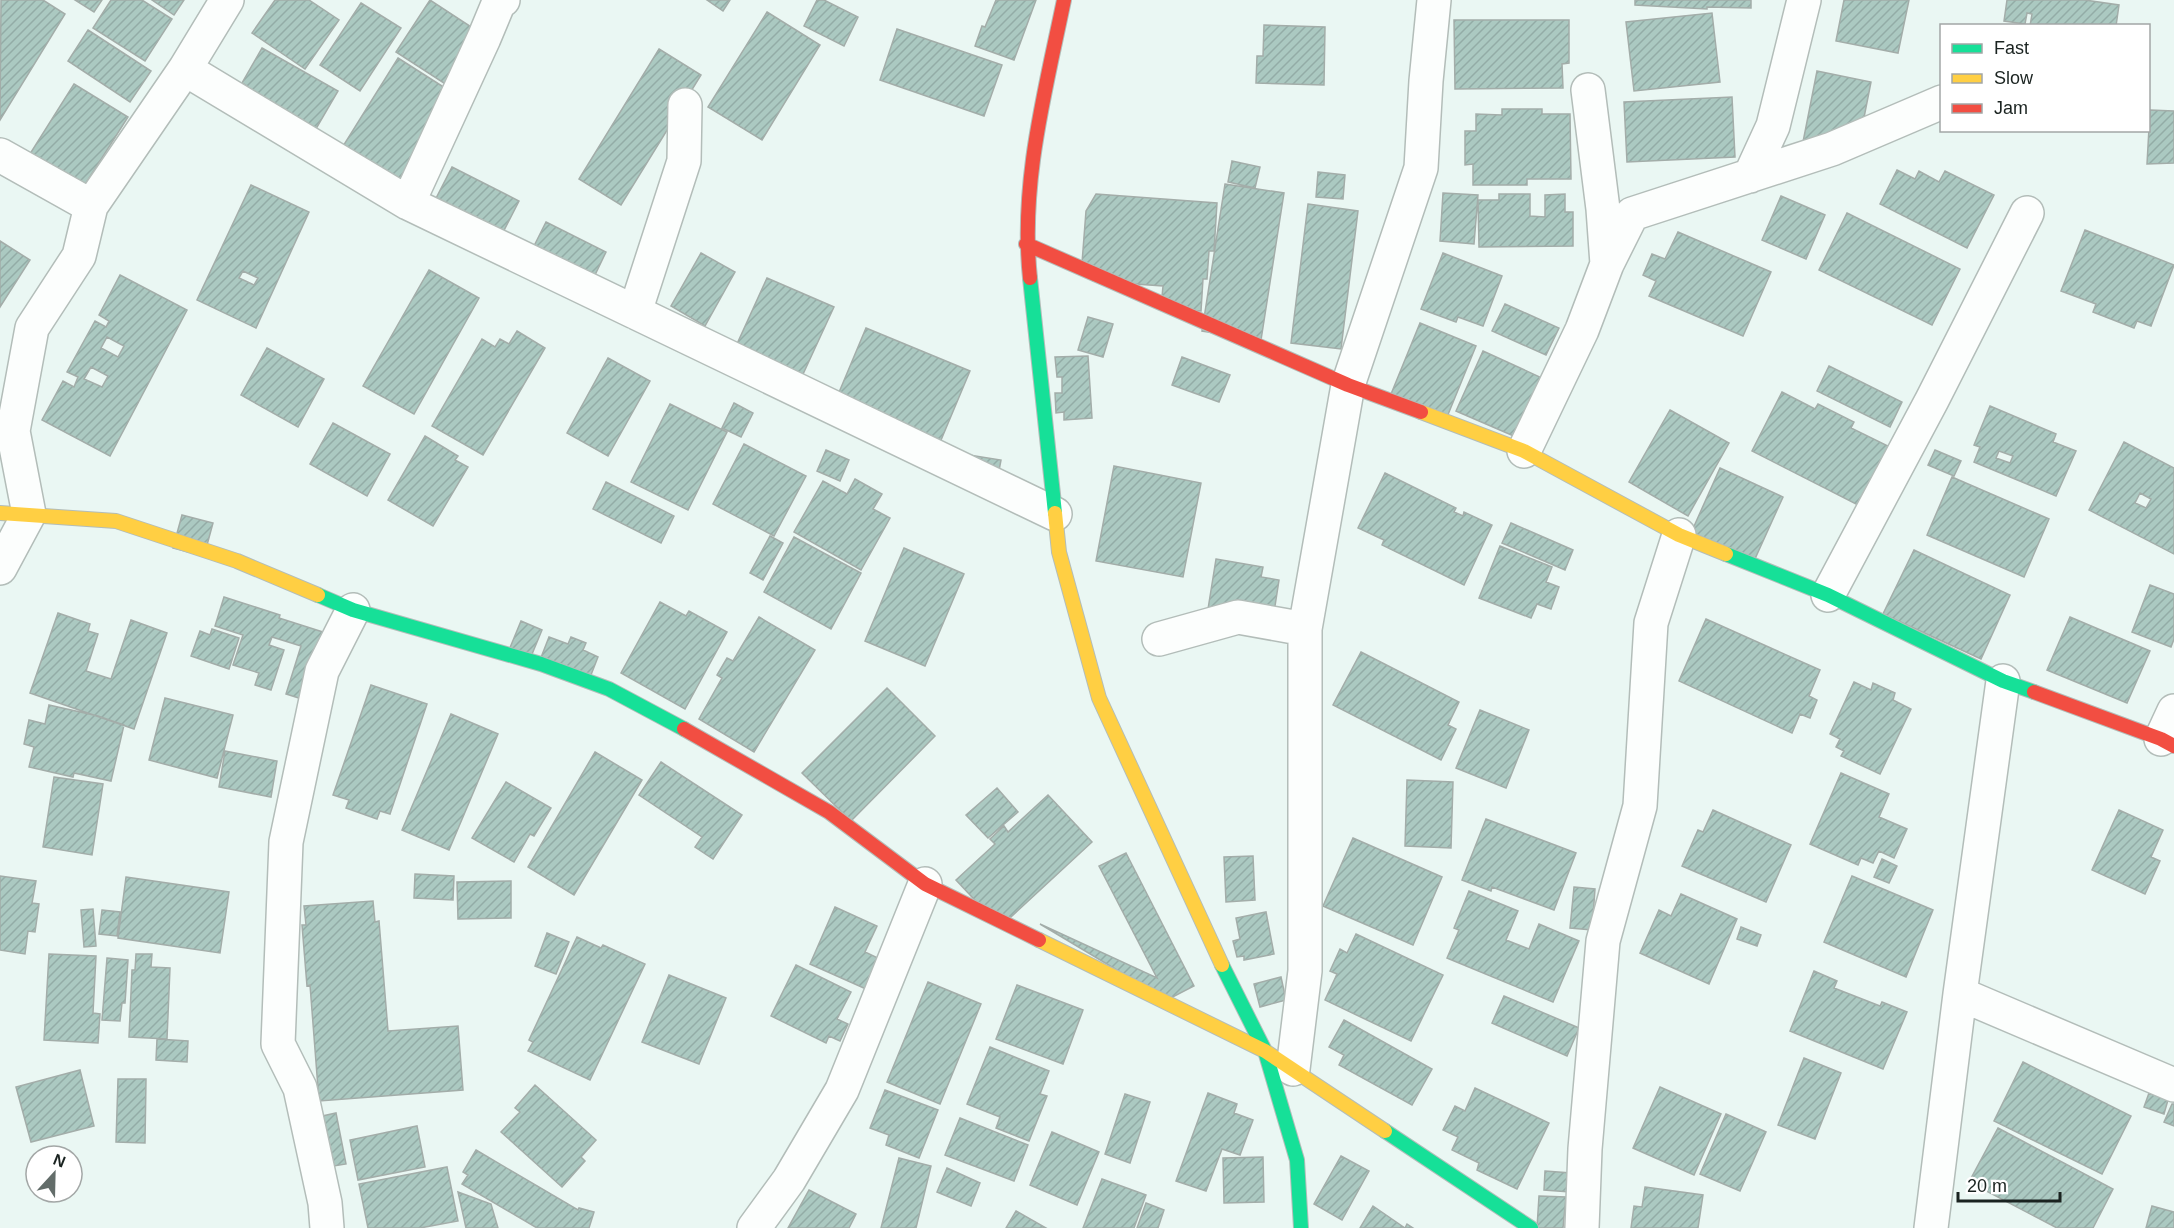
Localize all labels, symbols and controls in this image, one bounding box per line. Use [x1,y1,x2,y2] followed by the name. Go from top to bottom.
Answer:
[1940,24,2150,132] legend
[1994,38,2029,58] text: Fast
[1994,68,2034,88] text: Slow
[1994,98,2028,118] text: Jam
[24,1144,84,1204] north arrow
[51,1151,68,1171] text: N
[1958,1165,2060,1203] scale bar
[1967,1176,2007,1196] text: 20 m

